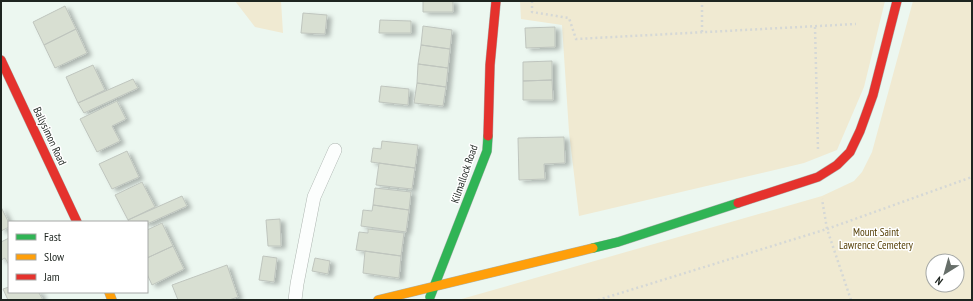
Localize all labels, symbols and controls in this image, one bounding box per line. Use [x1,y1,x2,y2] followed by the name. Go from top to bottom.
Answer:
[30,105,70,168] street label: Ballysimon Road
[447,143,481,205] street label: Kilmallock Road
[8,221,148,293] legend
[839,225,914,252] park label: Mount Saint Lawrence Cemetery
[44,229,62,244] text: Fast
[44,249,65,264] text: Slow
[925,253,965,293] north arrow
[43,269,60,284] text: Jam
[932,274,946,288] text: N

